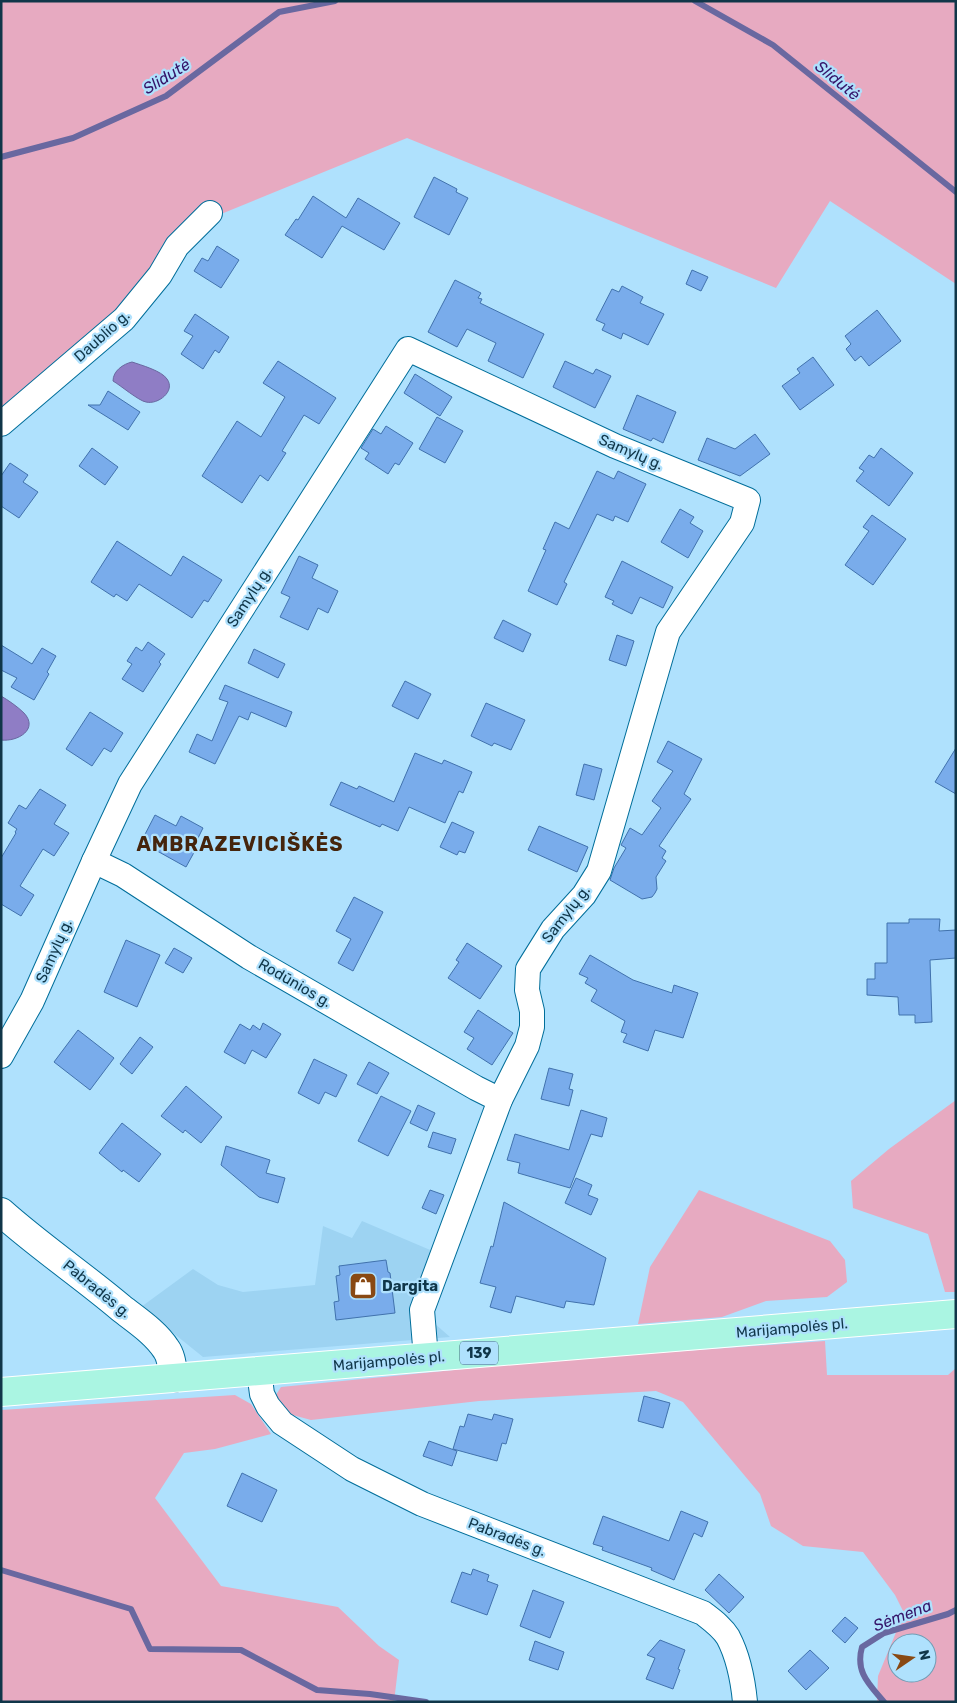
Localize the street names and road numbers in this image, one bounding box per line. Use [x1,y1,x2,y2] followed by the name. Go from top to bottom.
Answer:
[70,306,134,366] street label: Daublio g.
[596,430,666,474] street label: Samylų g.
[223,564,275,630] street label: Samylų g.
[538,882,594,946] street label: Samylų g.
[32,916,76,986] street label: Samylų g.
[255,955,335,1011] street label: Rodūnios g.
[59,1256,135,1322] street label: Pabradės g.
[735,1314,849,1342] street label: Marijampolės pl.
[460,1342,498,1365] road number: 139
[332,1347,446,1375] street label: Marijampolės pl.
[466,1514,548,1560] street label: Pabradės g.

